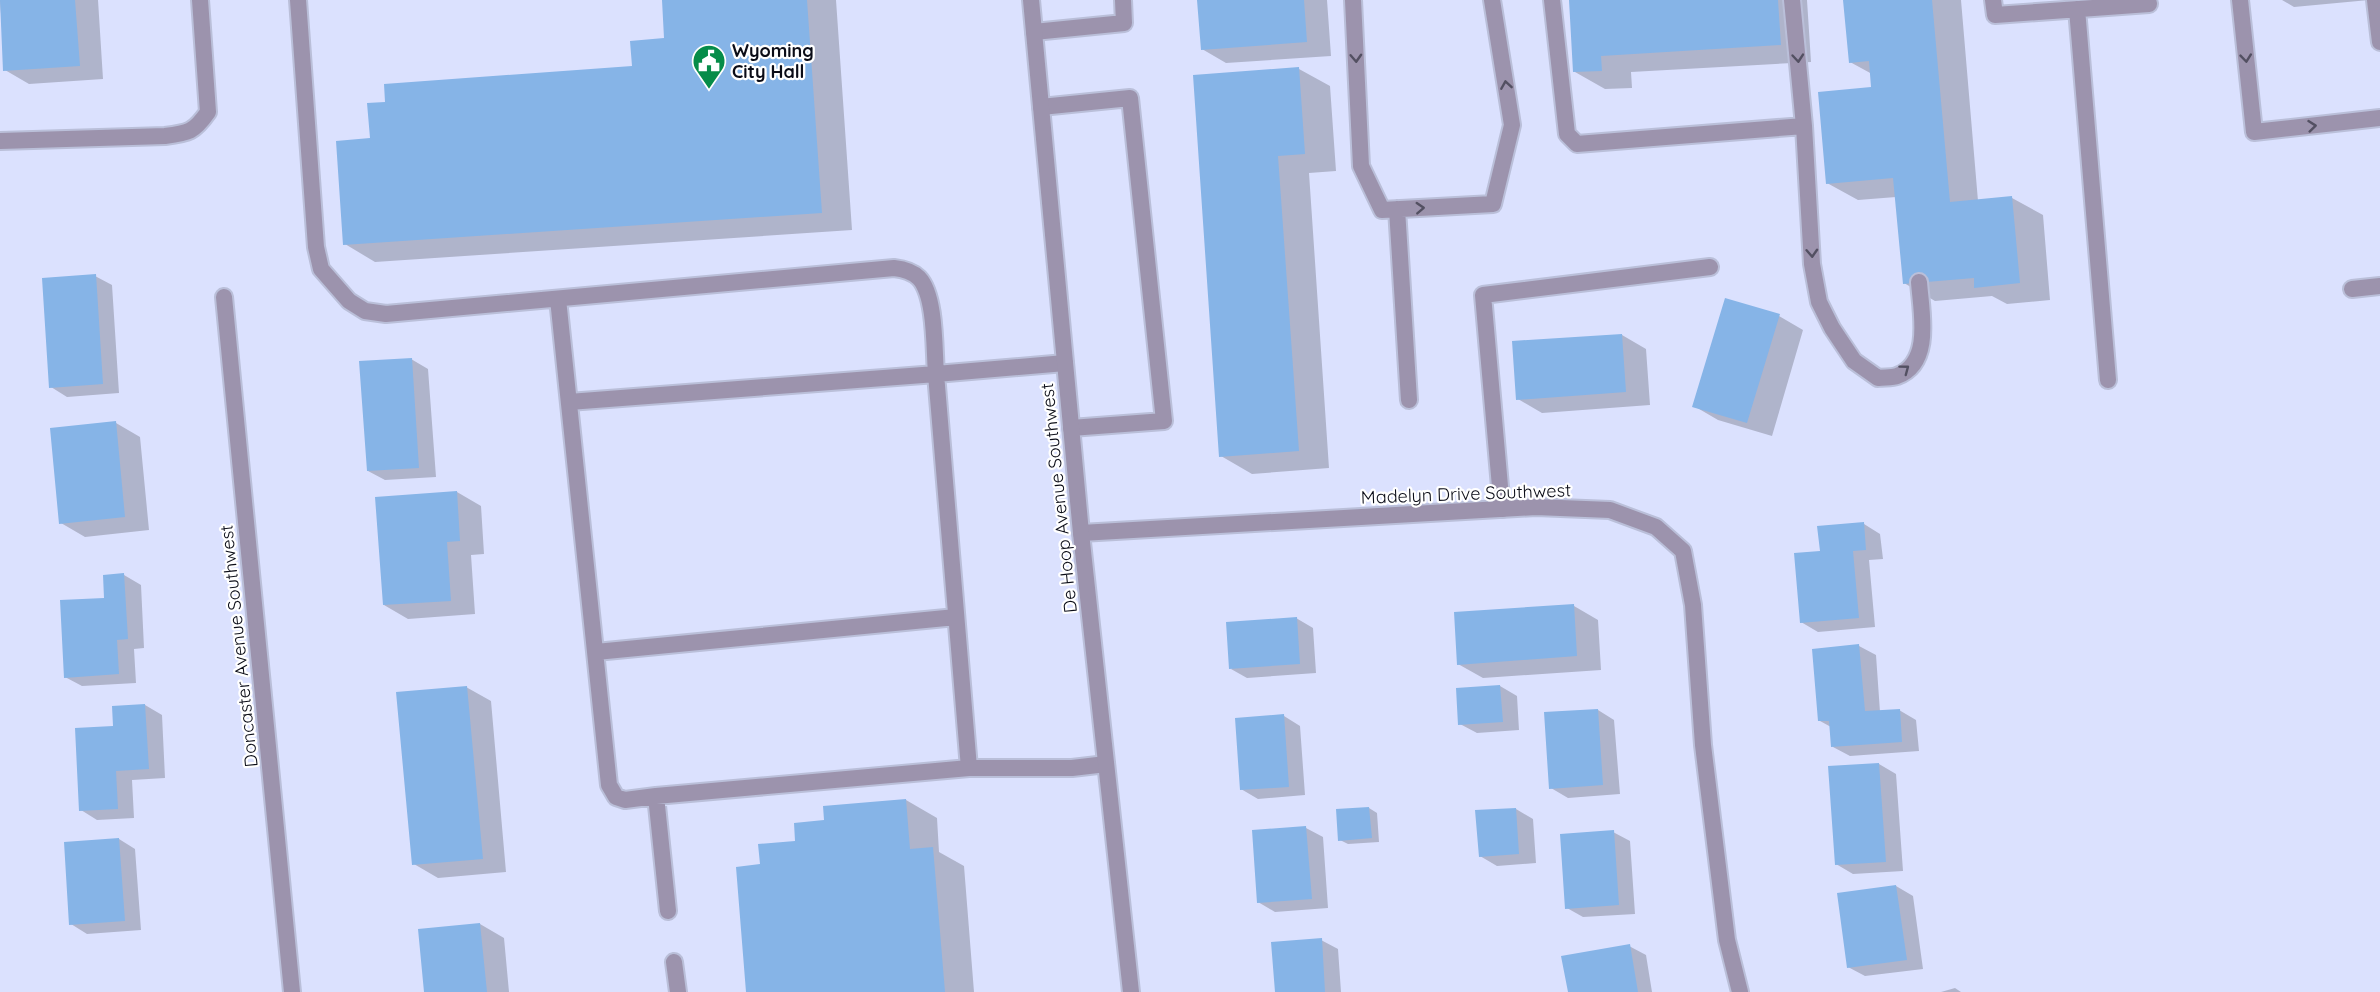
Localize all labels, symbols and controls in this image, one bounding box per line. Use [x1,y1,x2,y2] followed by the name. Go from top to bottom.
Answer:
[732,39,814,83] place label: Wyoming City Hall
[691,43,727,90] public building icon: Wyoming City Hall
[1349,54,1362,63] one-way arrow
[1791,54,1804,63] one-way arrow
[2239,54,2252,63] one-way arrow
[1500,81,1512,90] one-way arrow
[2307,120,2316,133] one-way arrow
[1416,202,1425,215] one-way arrow
[1805,248,1818,257] one-way arrow
[1898,366,1909,377] one-way arrow
[1035,382,1082,614] street label: De Hoop Avenue Southwest
[1360,478,1571,509] street label: Madelyn Drive Southwest
[214,524,263,768] street label: Doncaster Avenue Southwest

